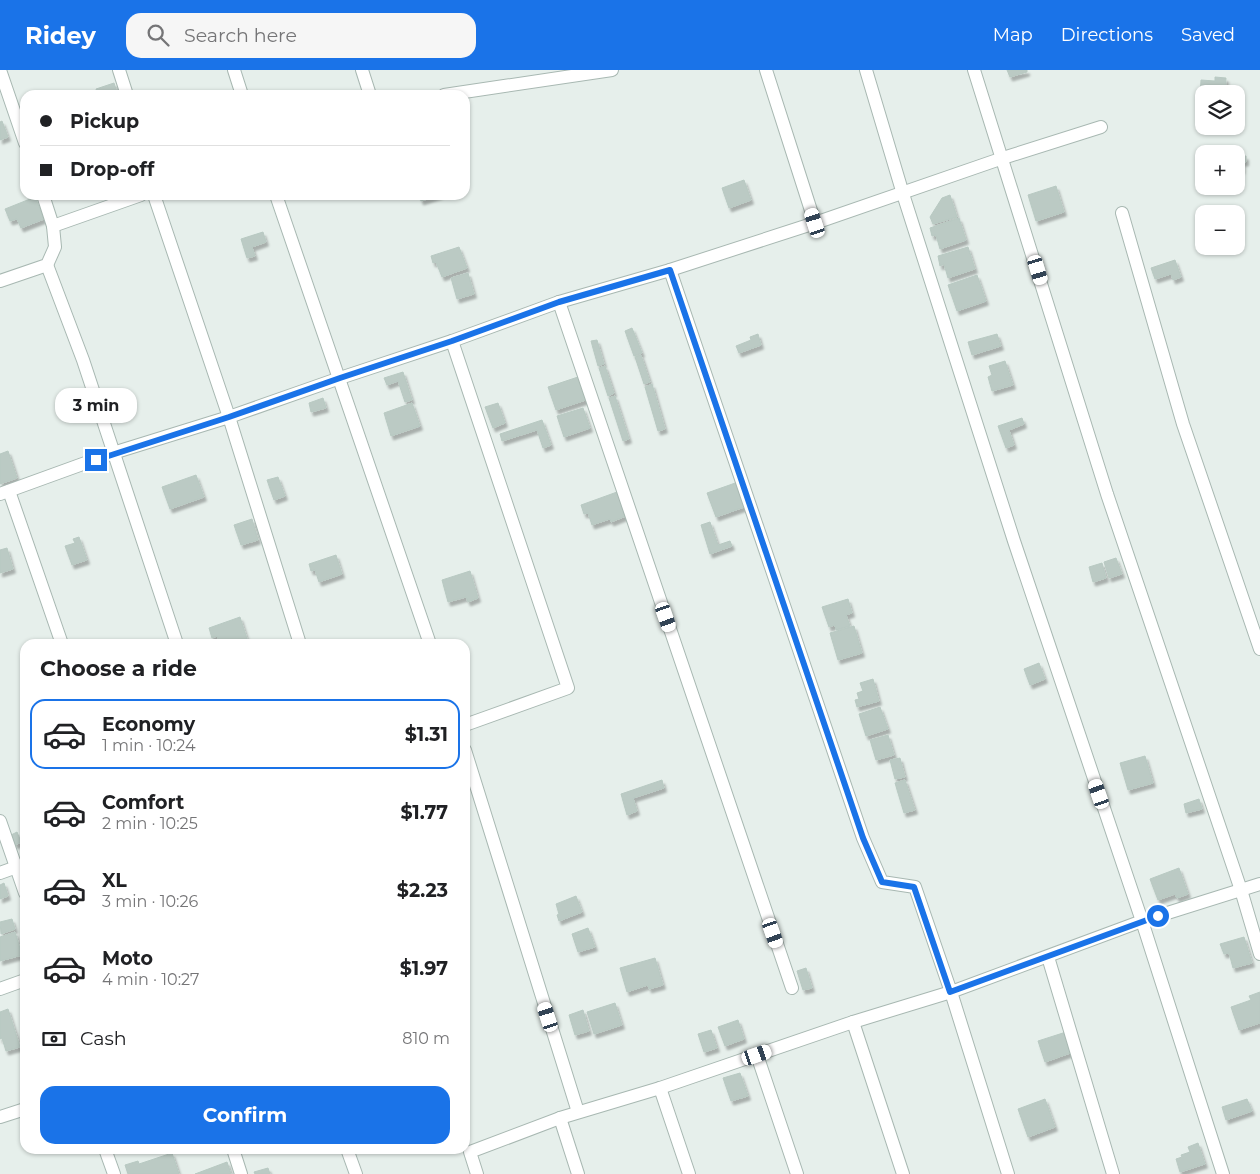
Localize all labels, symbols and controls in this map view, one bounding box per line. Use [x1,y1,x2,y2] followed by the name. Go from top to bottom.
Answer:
[126,13,476,58] search box
[25,21,96,50] text: Ridey
[144,21,172,49] icon: search
[184,24,297,47] text: Search here
[993,24,1033,46] text: Map
[1061,24,1153,46] text: Directions
[1181,24,1235,46] text: Saved
[1195,85,1245,255] map controls
[1195,85,1245,135] button: layers
[70,110,139,133] text: Pickup
[1195,145,1245,195] button: +
[70,158,154,181] text: Drop-off
[1195,205,1245,255] button: −
[803,206,826,240] car
[1026,253,1049,287] car
[55,388,137,422] callout: 3 min
[73,396,119,415] text: 3 min
[85,449,107,471] route end
[654,600,677,634] car
[40,655,197,682] text: Choose a ride
[42,712,87,757] icon: car
[102,713,195,736] text: Economy
[405,723,448,746] text: $1.31
[102,736,196,755] text: 1 min · 10:24
[1087,777,1110,811] car
[42,790,87,835] icon: car
[102,791,184,814] text: Comfort
[400,801,448,824] text: $1.77
[102,814,198,833] text: 2 min · 10:25
[42,868,87,913] icon: car
[102,869,127,892] text: XL
[397,879,448,902] text: $2.23
[102,892,198,911] text: 3 min · 10:26
[1147,905,1169,927] route start
[761,916,784,950] car
[42,946,87,991] icon: car
[102,947,153,970] text: Moto
[400,957,448,980] text: $1.97
[102,970,200,989] text: 4 min · 10:27
[536,1000,559,1034] car
[40,1025,68,1053] icon: cash
[80,1027,127,1050] text: Cash
[402,1029,450,1048] text: 810 m
[740,1043,773,1067] car
[40,1086,450,1144] button: Confirm

